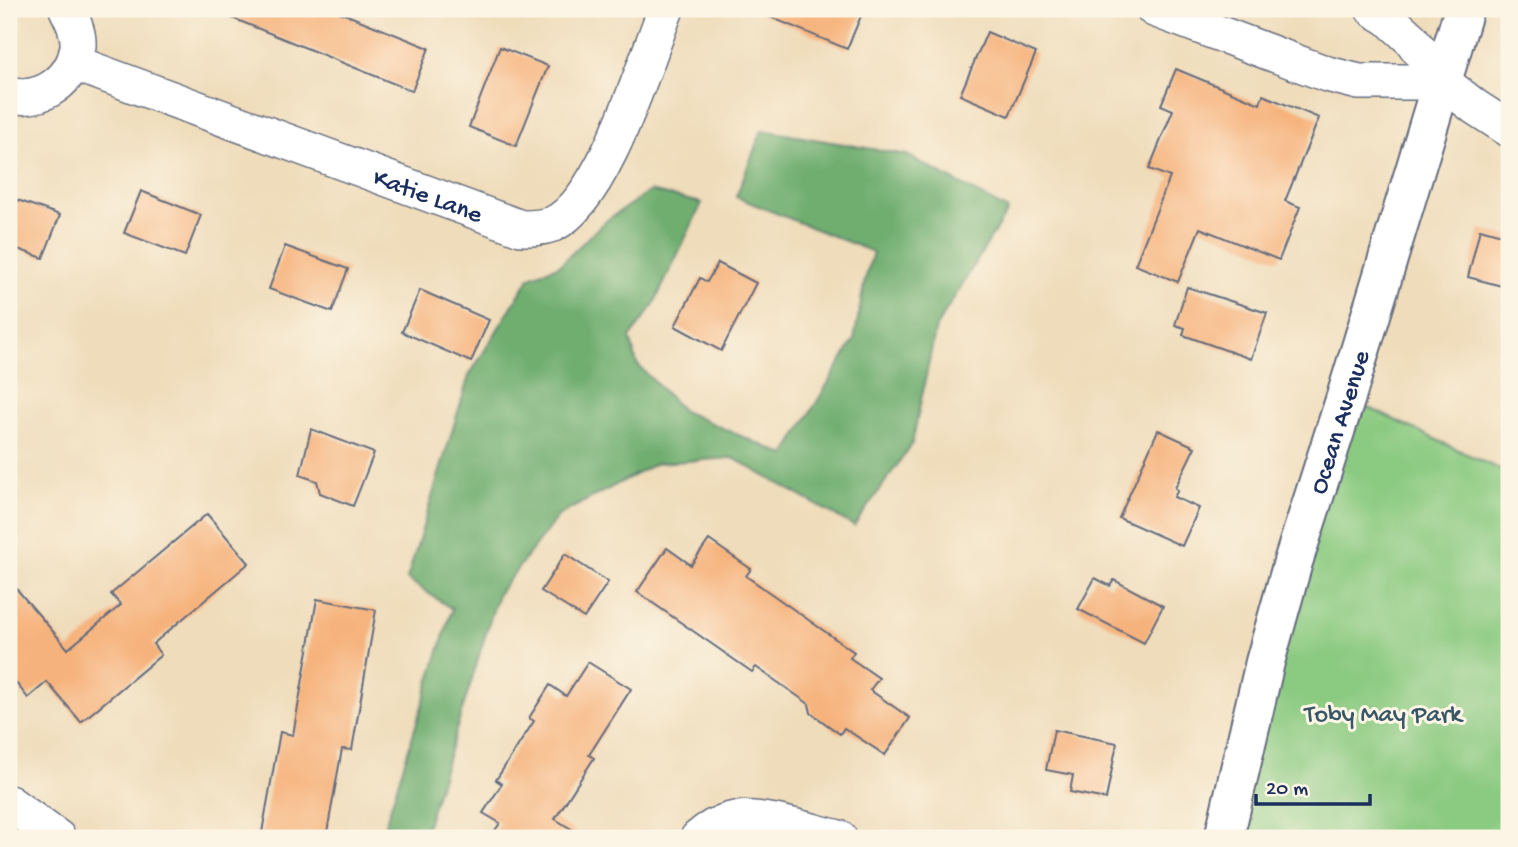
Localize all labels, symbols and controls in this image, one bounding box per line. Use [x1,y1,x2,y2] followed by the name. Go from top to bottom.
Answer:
[368,164,487,233] street label: Katie Lane
[1305,347,1379,499] street label: Ocean Avenue
[1302,701,1464,732] park label: Toby May Park
[1256,763,1369,807] scale bar
[1266,778,1308,803] text: 20 m

